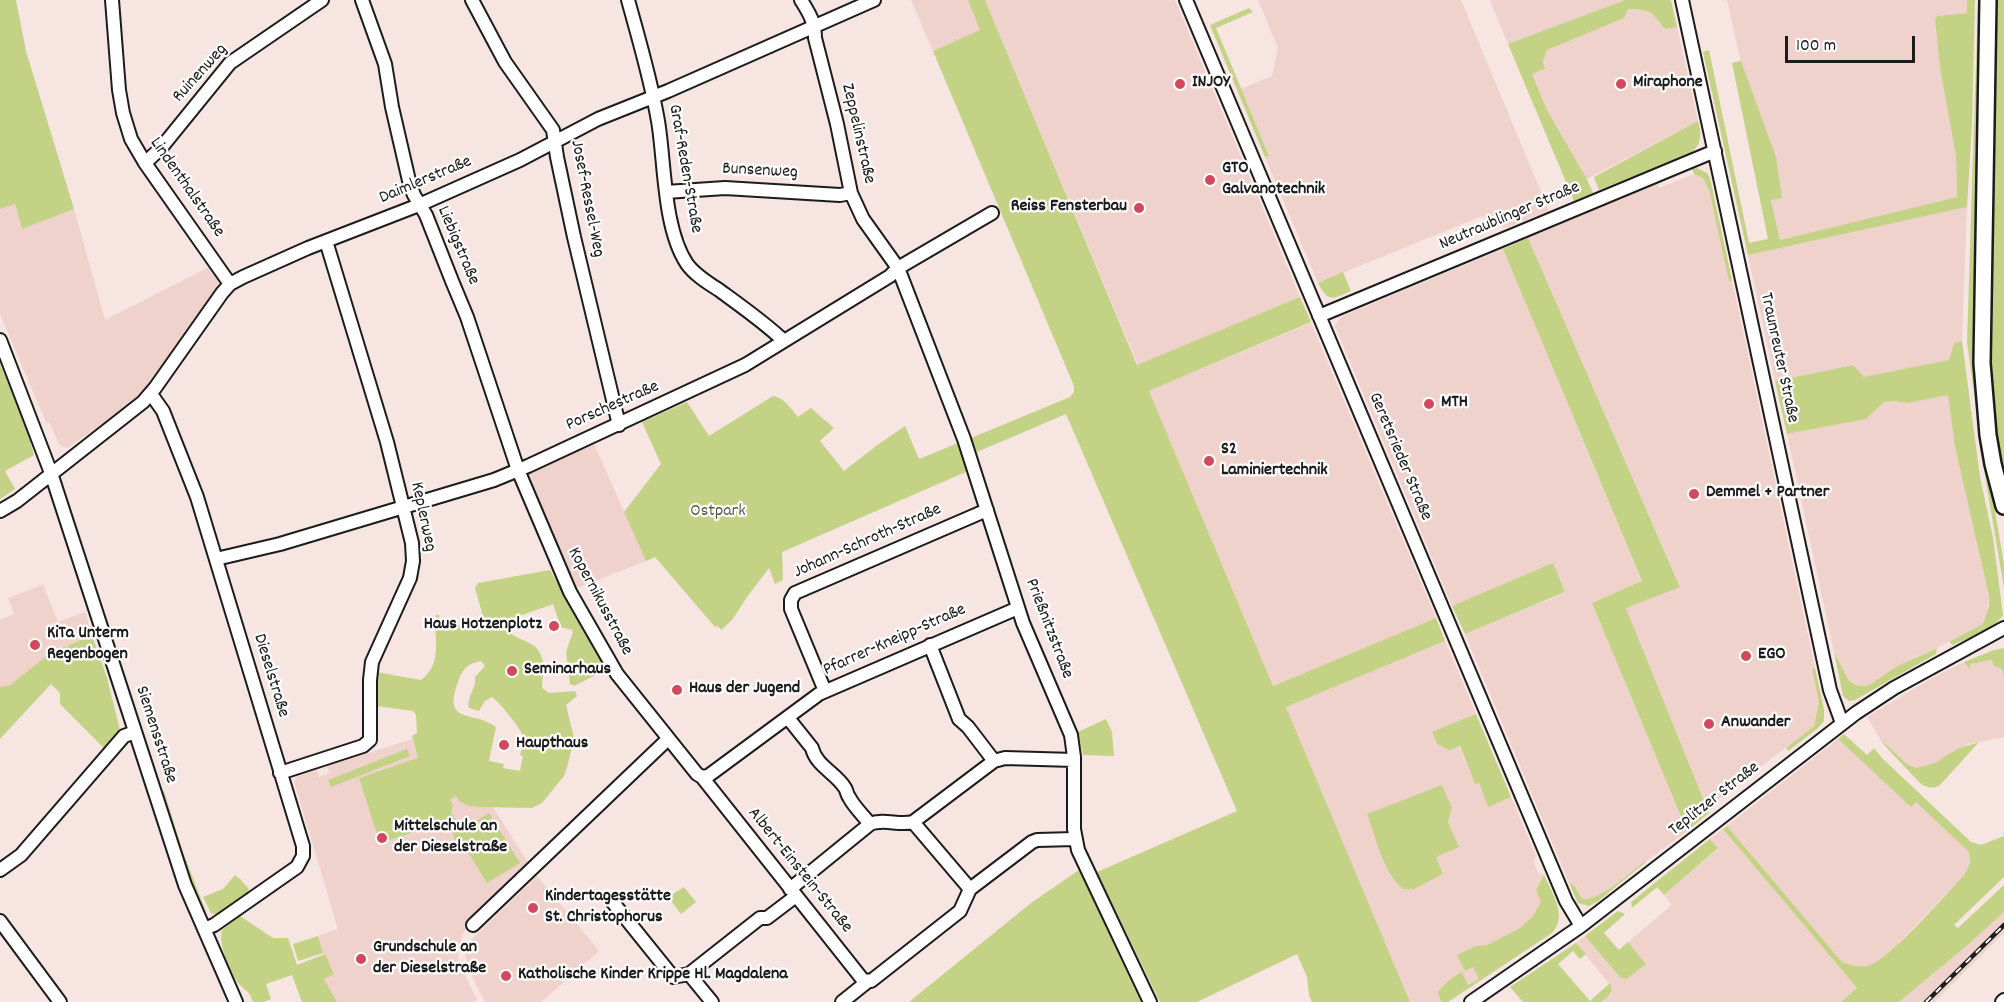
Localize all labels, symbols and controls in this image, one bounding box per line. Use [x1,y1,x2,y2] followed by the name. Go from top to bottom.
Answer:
[1788,24,1918,62] scale bar
[1796,34,1836,59] text: 100 m
[169,40,233,108] street label: Ruinenweg
[1192,73,1230,95] place label: INJOY
[1633,73,1703,95] place label: Miraphone
[1173,77,1187,91] marker: INJOY
[1614,77,1628,91] marker: Miraphone
[835,82,879,186] street label: Zeppelinstraße
[662,103,706,235] street label: Graf-Reden-Straße
[144,134,228,242] street label: Lindenthalstraße
[564,139,608,259] street label: Josef-Ressel-Weg
[377,152,475,210] street label: Daimlerstraße
[722,159,798,185] street label: Bunsenweg
[1222,159,1325,201] place label: GTO Galvanotechnik
[1203,173,1217,187] marker: GTO Galvanotechnik
[1436,178,1584,256] street label: Neutraublinger Straße
[1011,197,1127,219] place label: Reiss Fensterbau
[1132,201,1146,215] marker: Reiss Fensterbau
[431,203,483,289] street label: Liebigstraße
[1754,291,1802,425] street label: Traunreuter Straße
[563,377,663,437] street label: Porschestraße
[1362,390,1436,524] street label: Geretsrieder Straße
[1441,393,1468,415] place label: MTH
[1422,397,1436,411] marker: MTH
[1221,440,1328,482] place label: S2 Laminiertechnik
[1202,454,1216,468] marker: S2 Laminiertechnik
[404,480,440,554] street label: Keplerweg
[1706,483,1829,505] place label: Demmel + Partner
[1687,487,1701,501] marker: Demmel + Partner
[791,500,945,584] street label: Johann-Schroth-Straße
[690,502,746,524] park label: Ostpark
[561,544,637,660] street label: Kopernikusstraße
[1019,576,1077,682] street label: Prießnitzstraße
[820,600,970,682] street label: Pfarrer-Kneipp-Straße
[424,615,542,637] place label: Haus Hotzenplotz
[547,619,561,633] marker: Haus Hotzenplotz
[47,624,129,666] place label: KiTa Unterm Regenbogen
[247,632,293,720] street label: Dieselstraße
[28,638,42,652] marker: KiTa Unterm Regenbogen
[1758,645,1786,667] place label: EGO
[1739,649,1753,663] marker: EGO
[524,660,611,682] place label: Seminarhaus
[505,664,519,678] marker: Seminarhaus
[689,679,800,701] place label: Haus der Jugend
[670,683,684,697] marker: Haus der Jugend
[129,684,181,786] street label: Siemensstraße
[1721,713,1791,735] place label: Anwander
[1702,717,1716,731] marker: Anwander
[516,734,588,756] place label: Haupthaus
[497,738,511,752] marker: Haupthaus
[1665,758,1765,842] street label: Teplitzer Straße
[742,804,856,938] street label: Albert-Einstein-Straße
[394,817,507,860] place label: Mittelschule an der Dieselstraße
[375,831,389,845] marker: Mittelschule an der Dieselstraße
[545,887,671,930] place label: Kindertagesstätte St. Christophorus
[526,901,540,915] marker: Kindertagesstätte St. Christophorus
[373,938,486,980] place label: Grundschule an der Dieselstraße
[354,952,368,966] marker: Grundschule an der Dieselstraße
[518,965,788,987] place label: Katholische Kinder Krippe Hl. Magdalena
[499,969,513,983] marker: Katholische Kinder Krippe Hl. Magdalena

